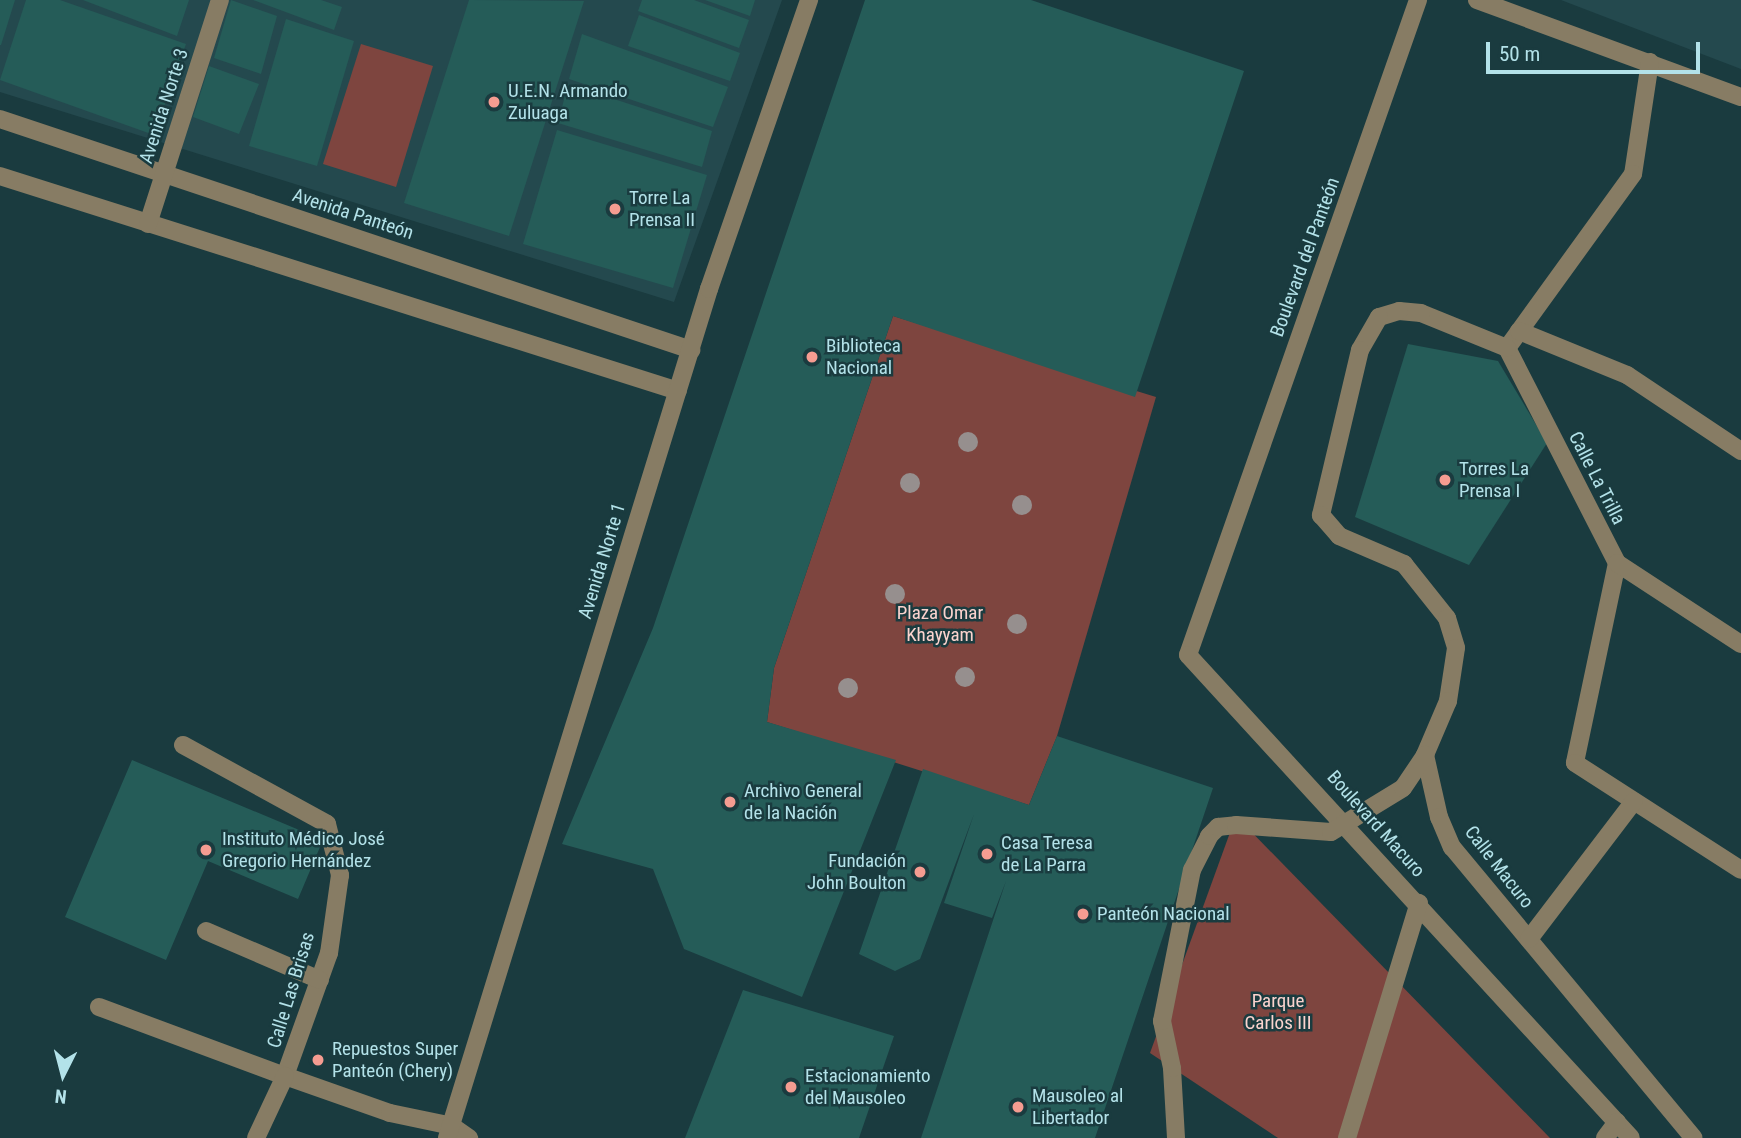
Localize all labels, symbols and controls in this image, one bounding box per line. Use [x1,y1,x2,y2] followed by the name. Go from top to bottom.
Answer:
[1489,28,1702,72] scale bar
[1499,42,1540,66] text: 50 m
[135,46,193,166] street label: Avenida Norte 3
[508,80,628,124] place label: U.E.N. Armando Zuluaga
[486,94,502,110] marker: U.E.N. Armando Zuluaga
[1266,174,1344,340] street label: Boulevard del Panteón
[290,184,416,244] street label: Avenida Panteón
[629,187,695,231] place label: Torre La Prensa II
[607,201,623,217] marker: Torre La Prensa II
[826,335,901,379] place label: Biblioteca Nacional
[804,349,820,365] marker: Biblioteca Nacional
[1564,428,1630,528] street label: Calle La Trilla
[1459,458,1529,502] place label: Torres La Prensa I
[1437,472,1453,488] marker: Torres La Prensa I
[574,500,630,622] street label: Avenida Norte 1
[897,602,983,646] park label: Plaza Omar Khayyam
[1322,766,1430,882] street label: Boulevard Macuro
[744,780,862,824] place label: Archivo General de la Nación
[722,794,738,810] marker: Archivo General de la Nación
[1460,821,1538,913] street label: Calle Macuro
[222,828,385,872] place label: Instituto Médico José Gregorio Hernández
[1001,832,1093,876] place label: Casa Teresa de La Parra
[196,840,216,860] marker: Instituto Médico José Gregorio Hernández
[979,846,995,862] marker: Casa Teresa de La Parra
[807,850,906,894] place label: Fundación John Boulton
[912,864,928,880] marker: Fundación John Boulton
[1097,903,1230,925] place label: Panteón Nacional
[1075,906,1091,922] marker: Panteón Nacional
[263,929,319,1051] street label: Calle Las Brisas
[1245,990,1311,1034] park label: Parque Carlos III
[332,1038,458,1082] place label: Repuestos Super Panteón (Chery)
[28,1040,98,1110] north arrow
[310,1052,326,1068] marker: Repuestos Super Panteón (Chery)
[805,1065,931,1109] place label: Estacionamiento del Mausoleo
[783,1079,799,1095] marker: Estacionamiento del Mausoleo
[54,1084,68,1108] text: N
[1032,1085,1123,1129] place label: Mausoleo al Libertador
[1010,1099,1026,1115] marker: Mausoleo al Libertador

